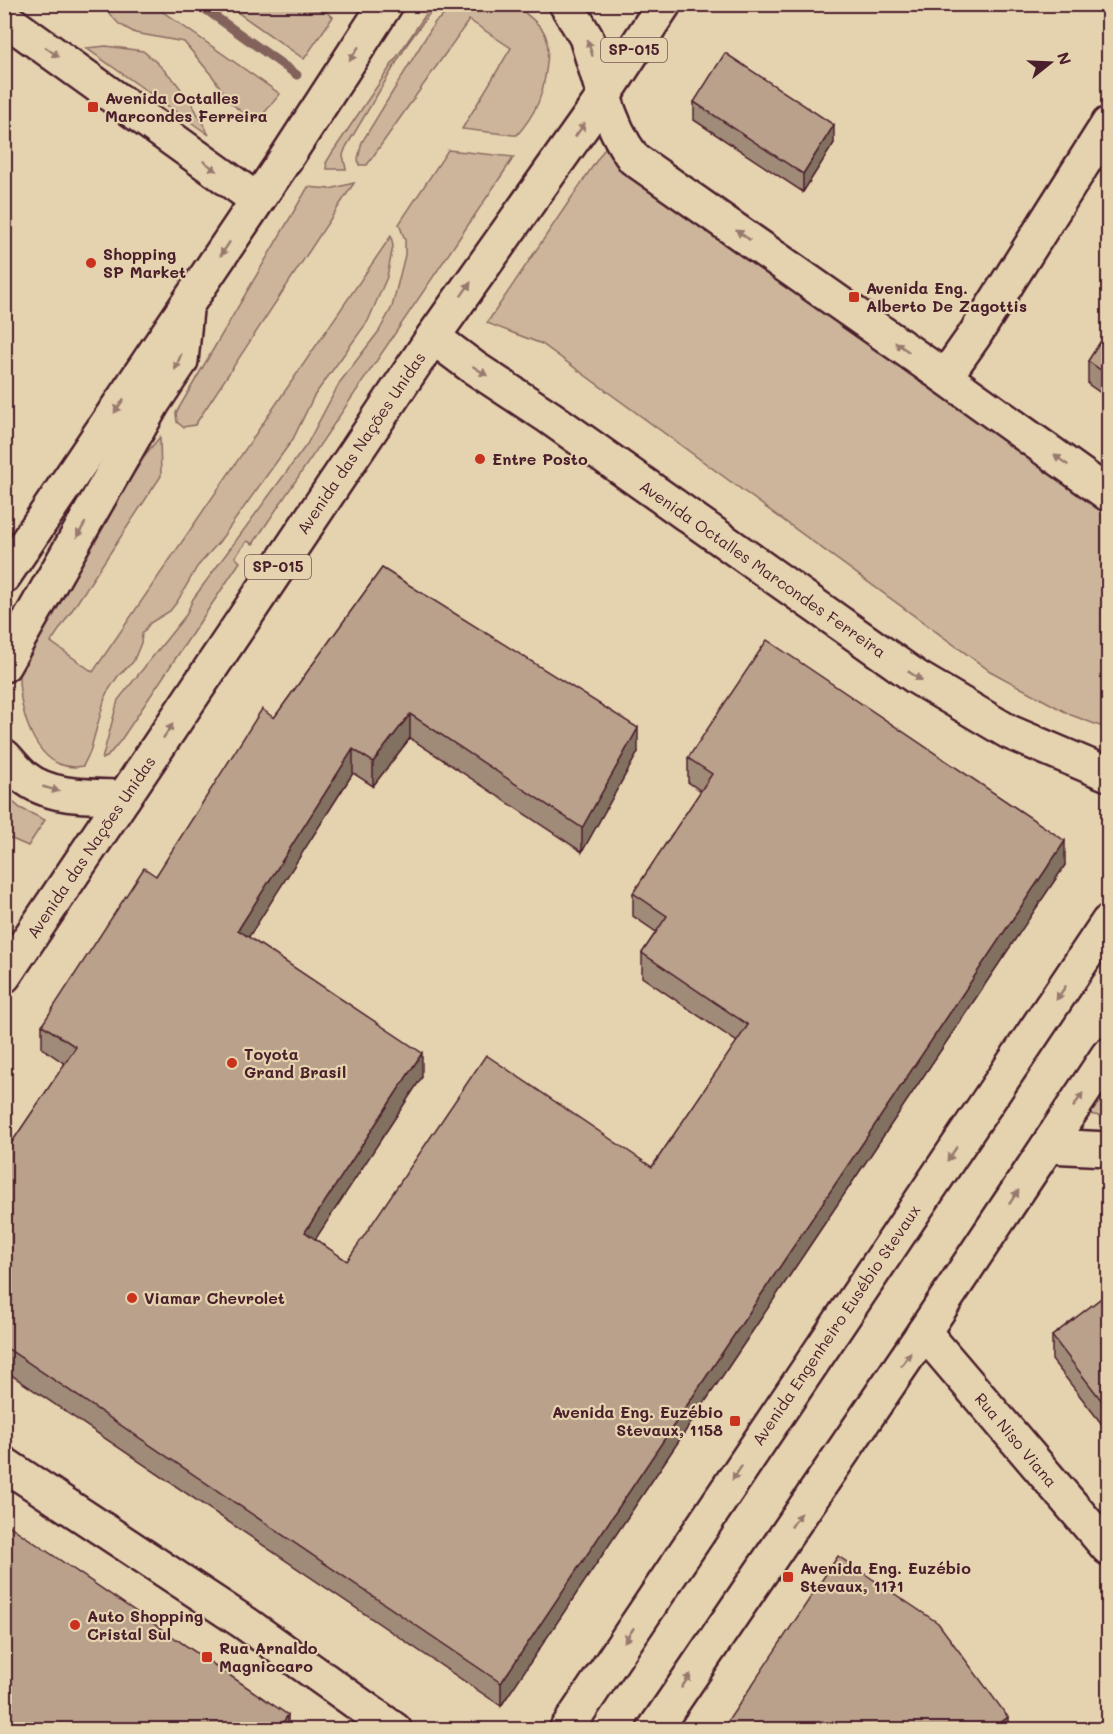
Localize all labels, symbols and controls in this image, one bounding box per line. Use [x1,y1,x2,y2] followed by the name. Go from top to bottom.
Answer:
[1020,33,1080,93] north arrow
[601,38,667,62] road number: SP-015
[585,39,594,57] one-way arrow
[348,45,360,61] one-way arrow
[43,46,59,58] one-way arrow
[1053,49,1077,67] text: N
[105,87,268,126] place label: Avenida Octalles Marcondes Ferreira
[86,100,100,114] marker: Avenida Octalles Marcondes Ferreira
[573,123,585,138] one-way arrow
[202,160,218,172] one-way arrow
[735,229,751,241] one-way arrow
[219,240,230,257] one-way arrow
[103,243,186,282] place label: Shopping SP Market
[84,256,98,270] marker: Shopping SP Market
[866,277,1027,316] place label: Avenida Eng. Alberto De Zagottis
[460,282,472,297] one-way arrow
[847,290,861,304] marker: Avenida Eng. Alberto De Zagottis
[895,341,911,353] one-way arrow
[292,347,430,538] street label: Avenida das Nações Unidas
[173,353,183,371] one-way arrow
[472,366,488,377] one-way arrow
[113,397,125,413] one-way arrow
[492,448,588,469] place label: Entre Posto
[473,452,487,466] marker: Entre Posto
[1053,455,1069,466] one-way arrow
[636,475,891,662] street label: Avenida Octalles Marcondes Ferreira
[76,522,86,539] one-way arrow
[245,555,311,579] road number: SP-015
[907,670,923,681] one-way arrow
[162,723,173,739] one-way arrow
[22,751,160,942] street label: Avenida das Nações Unidas
[42,785,60,794] one-way arrow
[1056,985,1067,1001] one-way arrow
[244,1043,346,1082] place label: Toyota Grand Brasil
[225,1056,239,1070] marker: Toyota Grand Brasil
[1073,1092,1084,1109] one-way arrow
[946,1146,958,1162] one-way arrow
[1009,1188,1020,1205] one-way arrow
[747,1200,924,1449] street label: Avenida Engenheiro Eusébio Stevaux
[144,1287,285,1308] place label: Viamar Chevrolet
[125,1291,139,1305] marker: Viamar Chevrolet
[900,1351,912,1367] one-way arrow
[971,1388,1062,1491] street label: Rua Niso Viana
[552,1401,723,1440] place label: Avenida Eng. Euzébio Stevaux, 1158
[728,1414,742,1428] marker: Avenida Eng. Euzébio Stevaux, 1158
[731,1464,743,1480] one-way arrow
[790,1512,802,1528] one-way arrow
[800,1557,971,1596] place label: Avenida Eng. Euzébio Stevaux, 1171
[781,1570,795,1584] marker: Avenida Eng. Euzébio Stevaux, 1171
[87,1605,203,1644] place label: Auto Shopping Cristal Sul
[68,1618,82,1632] marker: Auto Shopping Cristal Sul
[624,1627,635,1643] one-way arrow
[219,1637,318,1676] place label: Rua Arnaldo Magniccaro
[200,1650,214,1664] marker: Rua Arnaldo Magniccaro
[681,1673,692,1689] one-way arrow

